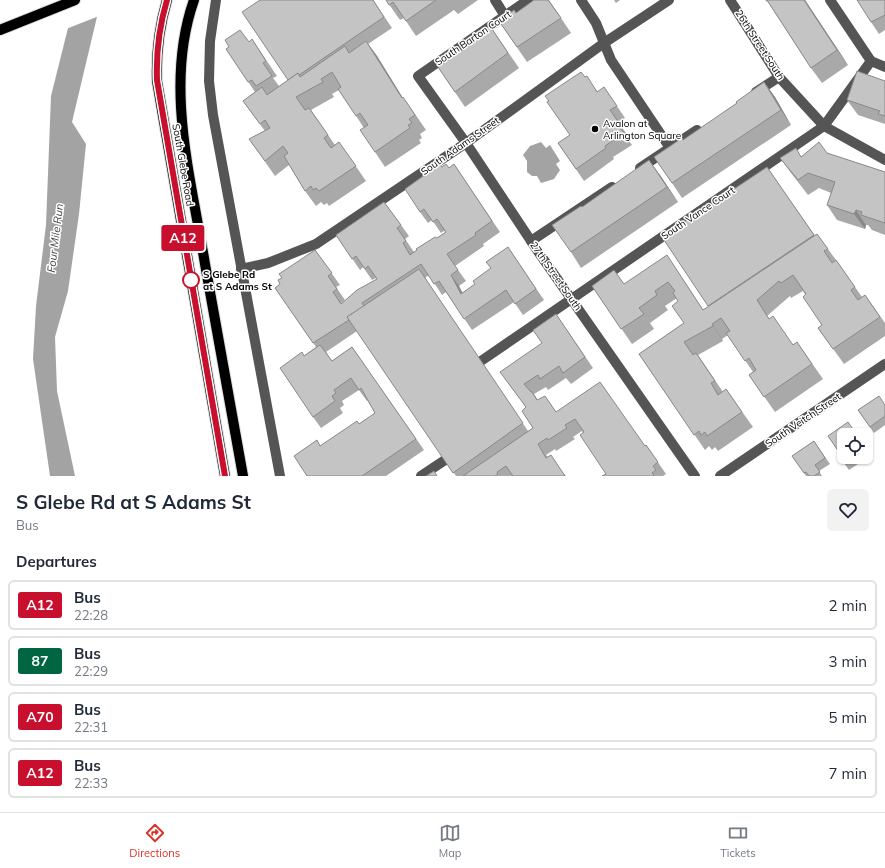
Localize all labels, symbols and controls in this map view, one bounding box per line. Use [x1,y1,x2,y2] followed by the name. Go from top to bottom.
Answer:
[432,7,514,68] street label: South Barton Court
[732,7,788,83] street label: 26th Street South
[418,114,502,178] street label: South Adams Street
[603,117,681,142] place label: Avalon at Arlington Square
[169,123,197,207] street label: South Glebe Road
[590,124,600,134] marker: Avalon at Arlington Square
[659,183,738,242] street label: South Vance Court
[44,203,66,273] water label: Four Mile Run
[160,225,206,251] line badge: A12
[169,229,197,247] text: A12
[527,239,585,313] street label: 27th Street South
[203,268,272,293] place label: S Glebe Rd at S Adams St
[182,271,200,289] marker: S Glebe Rd at S Adams St
[763,390,844,450] street label: South Veitch Street
[837,428,873,464] map controls
[837,428,873,464] button: locate
[827,489,869,531] button: heart
[16,490,251,514] text: S Glebe Rd at S Adams St
[16,517,39,533] text: Bus
[16,552,97,571] text: Departures
[74,588,101,607] text: Bus
[26,596,54,614] text: A12
[829,596,867,615] text: 2 min
[74,607,108,623] text: 22:28
[74,644,101,663] text: Bus
[32,652,48,670] text: 87
[829,652,867,671] text: 3 min
[74,663,108,679] text: 22:29
[74,700,101,719] text: Bus
[26,708,54,726] text: A70
[829,708,867,727] text: 5 min
[74,719,108,735] text: 22:31
[74,756,101,775] text: Bus
[26,764,54,782] text: A12
[829,764,867,783] text: 7 min
[74,775,108,791] text: 22:33
[129,822,180,860] tab: Directions
[439,822,461,860] tab: Map
[720,822,756,860] tab: Tickets

